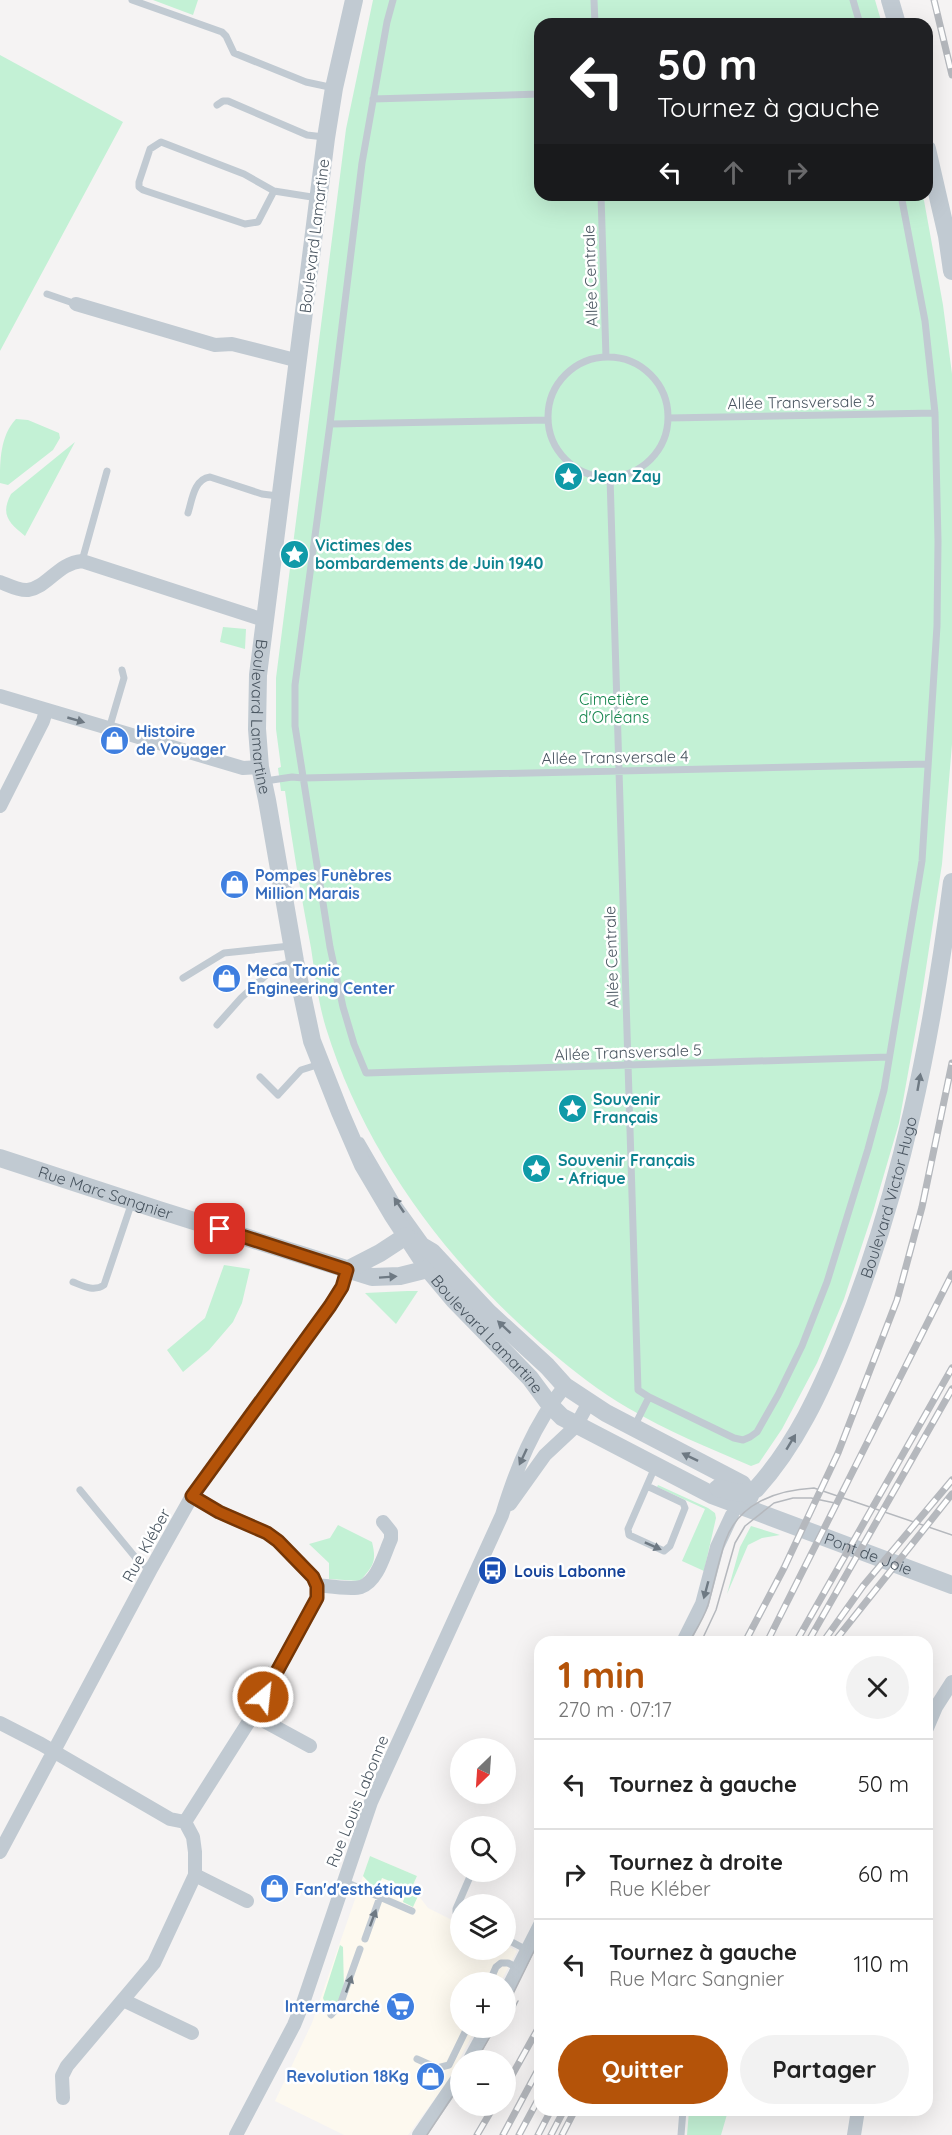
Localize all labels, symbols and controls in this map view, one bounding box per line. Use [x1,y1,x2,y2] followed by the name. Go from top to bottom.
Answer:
[657,38,757,91] text: 50 m
[558,42,636,120] icon: left
[657,90,880,124] text: Tournez à gauche
[654,156,687,189] icon: left
[717,156,750,189] icon: ahead
[780,156,813,189] icon: right
[295,158,333,314] street label: Boulevard Lamartine
[578,224,602,328] street label: Allée Centrale
[727,391,875,413] street label: Allée Transversale 3
[552,460,584,492] place icon: Jean Zay
[589,466,661,486] place label: Jean Zay
[315,535,543,573] place label: Victimes des bombardements de Juin 1940
[278,538,310,570] place icon: Victimes des bombardements de Juin 1940
[247,638,275,796] street label: Boulevard Lamartine
[579,689,649,727] park label: Cimetière d'Orléans
[67,716,85,725] one-way arrow
[136,721,226,759] place label: Histoire de Voyager
[99,724,131,756] shop icon: Histoire de Voyager
[541,746,689,768] street label: Allée Transversale 4
[255,865,392,903] place label: Pompes Funèbres Million Marais
[218,868,250,900] shop icon: Pompes Funèbres Million Marais
[599,905,623,1009] street label: Allée Centrale
[247,960,395,998] place label: Meca Tronic Engineering Center
[210,963,242,995] shop icon: Meca Tronic Engineering Center
[554,1039,702,1065] street label: Allée Transversale 5
[915,1073,924,1092] one-way arrow
[593,1089,661,1127] place label: Souvenir Français
[556,1092,588,1124] place icon: Souvenir Français
[856,1114,921,1281] street label: Boulevard Victor Hugo
[558,1150,695,1188] place label: Souvenir Français - Afrique
[521,1153,553,1185] place icon: Souvenir Français - Afrique
[36,1161,175,1224] street label: Rue Marc Sangnier
[393,1197,405,1213] one-way arrow
[194,1203,245,1254] pin
[203,1212,236,1245] icon: arrive
[427,1270,548,1397] street label: Boulevard Lamartine
[378,1272,397,1281] one-way arrow
[497,1320,512,1334] one-way arrow
[785,1434,796,1450] one-way arrow
[519,1448,528,1465] one-way arrow
[681,1452,698,1462] one-way arrow
[118,1505,174,1585] street label: Rue Kléber
[822,1528,915,1579] street label: Pont de Joie
[644,1542,662,1551] one-way arrow
[477,1555,509,1587] bus stop icon: Louis Labonne
[514,1561,626,1581] place label: Louis Labonne
[701,1581,710,1599] one-way arrow
[558,1652,645,1697] text: 1 min
[846,1656,909,1719] button: close
[231,1665,295,1729] position arrow
[558,1697,672,1722] text: 270 m · 07:17
[321,1732,393,1870] street label: Rue Louis Labonne
[450,1738,516,1804] north arrow
[450,1738,516,2116] map controls
[558,1768,591,1801] icon: left
[609,1770,797,1798] text: Tournez à gauche
[858,1770,909,1798] text: 50 m
[450,1816,516,1882] button: search
[609,1848,783,1876] text: Tournez à droite
[558,1858,591,1891] icon: right
[858,1860,909,1888] text: 60 m
[258,1873,290,1905] shop icon: Fan'd'esthétique
[609,1876,711,1901] text: Rue Kléber
[295,1879,422,1899] place label: Fan'd'esthétique
[450,1894,516,1960] button: layers
[368,1909,378,1927] one-way arrow
[609,1938,797,1966] text: Tournez à gauche
[558,1948,591,1981] icon: left
[854,1950,909,1978] text: 110 m
[609,1966,784,1991] text: Rue Marc Sangnier
[450,1972,516,2038] button: +
[344,1975,354,1993] one-way arrow
[385,1990,417,2022] supermarket icon: Intermarché
[285,1996,380,2016] place label: Intermarché
[558,2035,728,2104] button: Quitter
[740,2035,909,2104] button: Partager
[450,2050,516,2116] button: −
[414,2060,446,2092] shop icon: Revolution 18Kg
[286,2066,409,2086] place label: Revolution 18Kg

